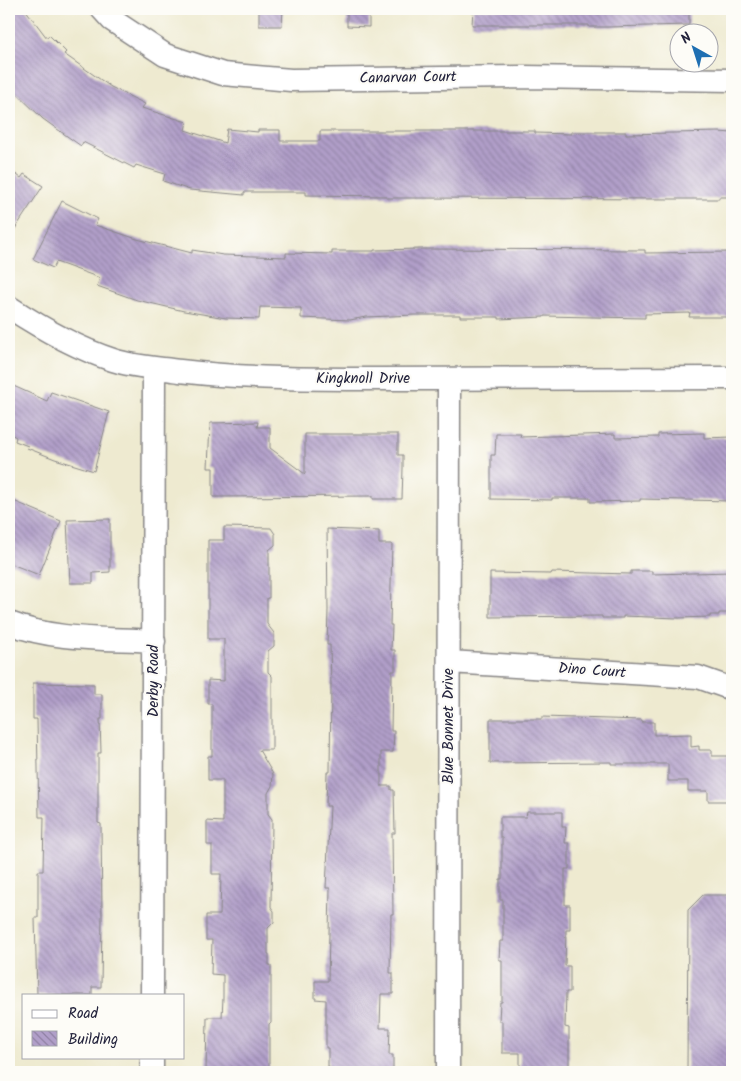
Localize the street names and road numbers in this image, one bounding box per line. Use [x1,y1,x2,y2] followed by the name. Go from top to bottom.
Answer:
[359,65,457,91] street label: Canarvan Court
[316,367,410,391] street label: Kingknoll Drive
[142,644,166,717] street label: Derby Road
[557,657,627,685] street label: Dino Court
[437,668,461,784] street label: Blue Bonnet Drive

